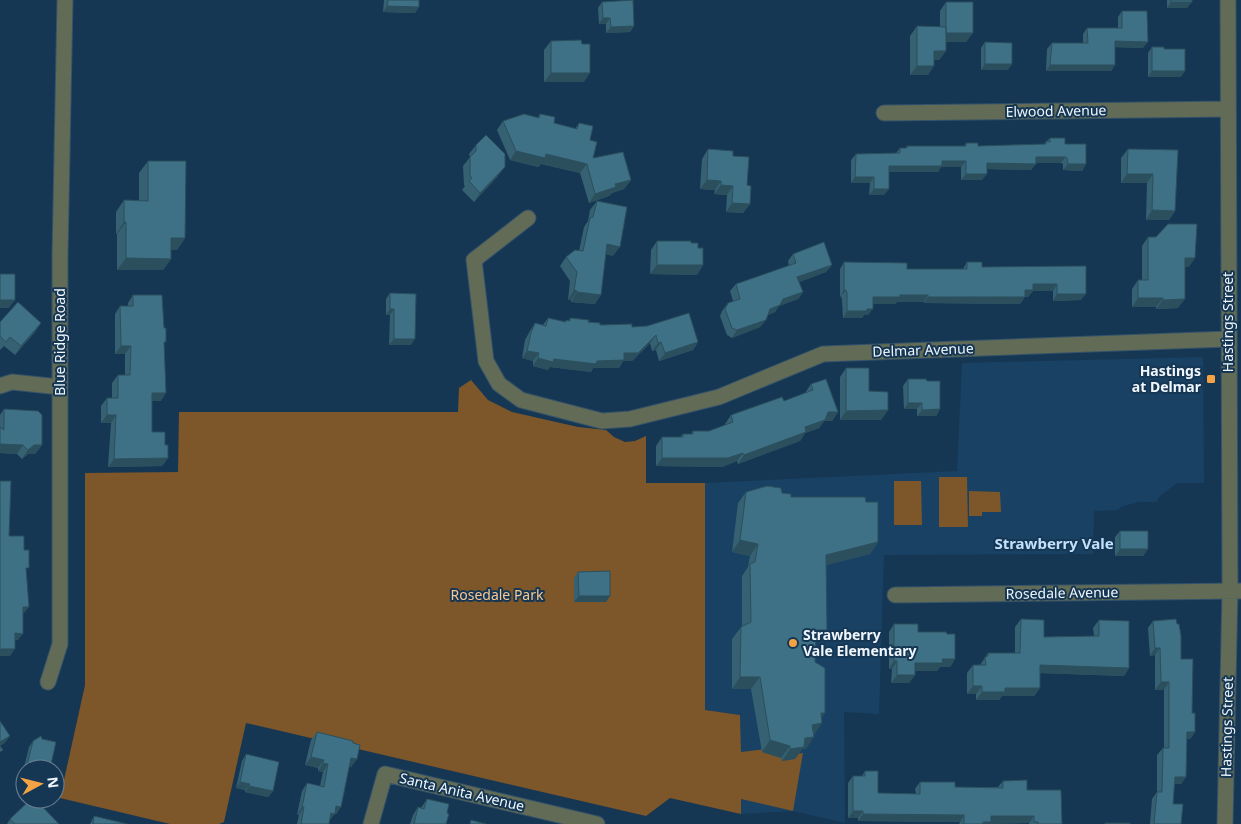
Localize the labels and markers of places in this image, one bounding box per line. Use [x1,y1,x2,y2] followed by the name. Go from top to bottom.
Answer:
[1132,361,1202,396] place label: Hastings at Delmar
[1205,373,1217,385] marker: Hastings at Delmar
[803,625,917,660] place label: Strawberry Vale Elementary
[787,637,799,649] marker: Strawberry Vale Elementary

